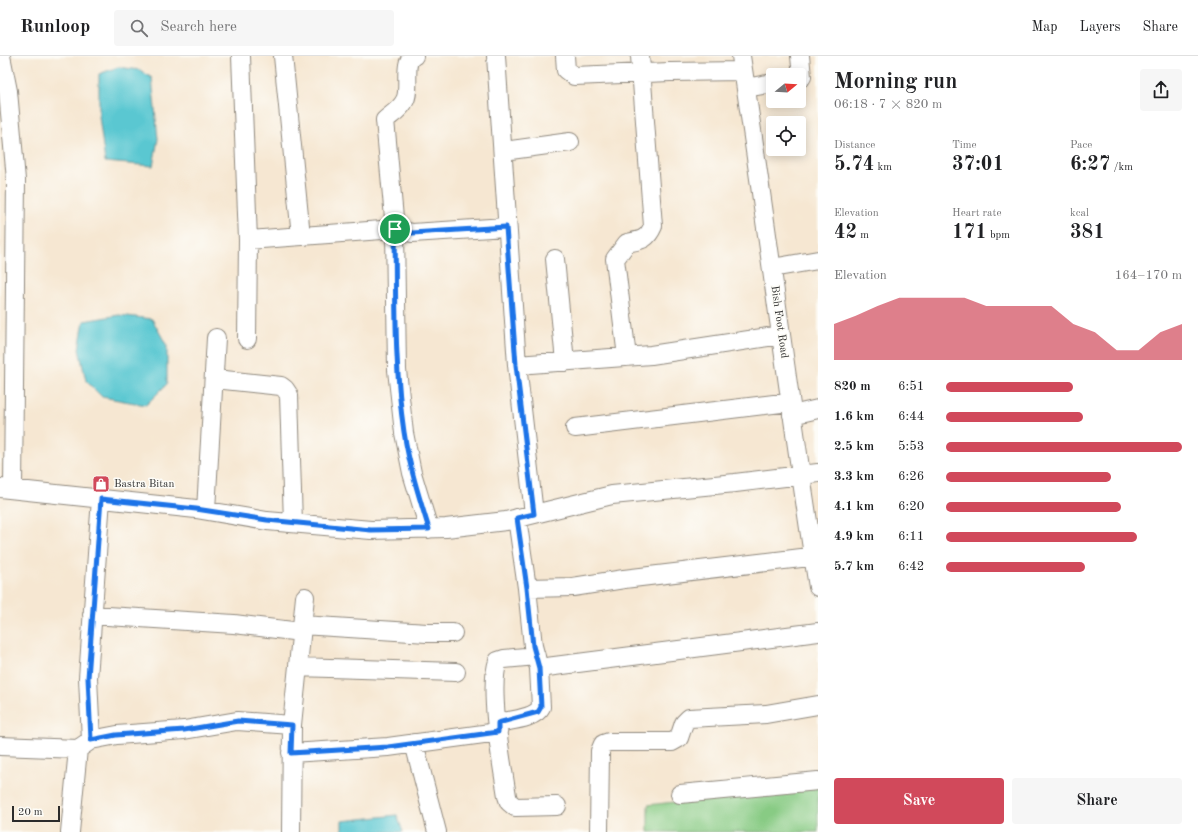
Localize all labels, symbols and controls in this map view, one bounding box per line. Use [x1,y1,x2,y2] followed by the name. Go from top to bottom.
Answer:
[114,10,394,46] search box
[128,17,150,39] icon: search
[20,18,90,37] text: Runloop
[160,20,237,35] text: Search here
[1032,20,1058,34] text: Map
[1080,20,1121,34] text: Layers
[1143,20,1178,34] text: Share
[766,68,806,108] north arrow
[766,68,806,156] map controls
[1140,69,1182,111] button: share
[834,71,957,93] text: Morning run
[834,98,942,111] text: 06:18 · 7 × 820 m
[766,116,806,156] button: locate
[834,140,875,151] text: Distance
[952,140,977,151] text: Time
[1070,140,1092,151] text: Pace
[834,155,874,175] text: 5.74
[952,155,1004,175] text: 37:01
[1070,155,1110,175] text: 6:27
[874,162,892,173] text: km
[1110,162,1133,173] text: /km
[834,208,879,219] text: Elevation
[952,208,1001,219] text: Heart rate
[1070,208,1089,219] text: kcal
[378,212,412,246] pin
[384,218,406,240] icon: arrive
[834,223,857,243] text: 42
[952,223,987,243] text: 171
[1070,223,1105,243] text: 381
[857,230,869,241] text: m
[987,230,1010,241] text: bpm
[834,269,887,282] text: Elevation
[1115,269,1182,282] text: 164–170 m
[768,285,790,359] street label: Bish Foot Road
[834,380,871,393] text: 820 m
[898,380,924,393] text: 6:51
[834,410,874,423] text: 1.6 km
[898,410,924,423] text: 6:44
[834,440,874,453] text: 2.5 km
[898,440,924,453] text: 5:53
[834,470,874,483] text: 3.3 km
[898,470,924,483] text: 6:26
[91,474,111,494] shop icon: Bastra Bitan
[114,479,175,490] place label: Bastra Bitan
[834,500,874,513] text: 4.1 km
[898,500,924,513] text: 6:20
[834,530,874,543] text: 4.9 km
[898,530,924,543] text: 6:11
[834,560,874,573] text: 5.7 km
[898,560,924,573] text: 6:42
[834,778,1004,824] button: Save
[1012,778,1182,824] button: Share
[12,804,60,823] scale bar
[18,807,43,818] text: 20 m

